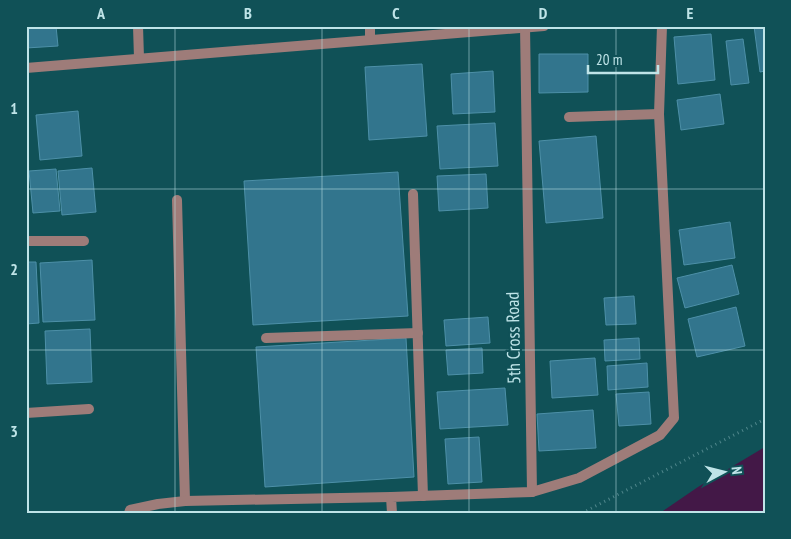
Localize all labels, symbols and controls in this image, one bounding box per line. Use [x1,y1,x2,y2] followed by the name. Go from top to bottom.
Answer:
[96,3,106,23] text: A
[244,3,252,23] text: B
[392,3,400,23] text: C
[539,3,548,23] text: D
[687,3,694,23] text: E
[588,42,658,74] scale bar
[596,50,622,69] text: 20 m
[10,98,18,118] text: 1
[10,259,18,279] text: 2
[501,292,525,384] street label: 5th Cross Road
[10,421,18,441] text: 3
[698,446,748,496] north arrow
[728,466,746,475] text: N

